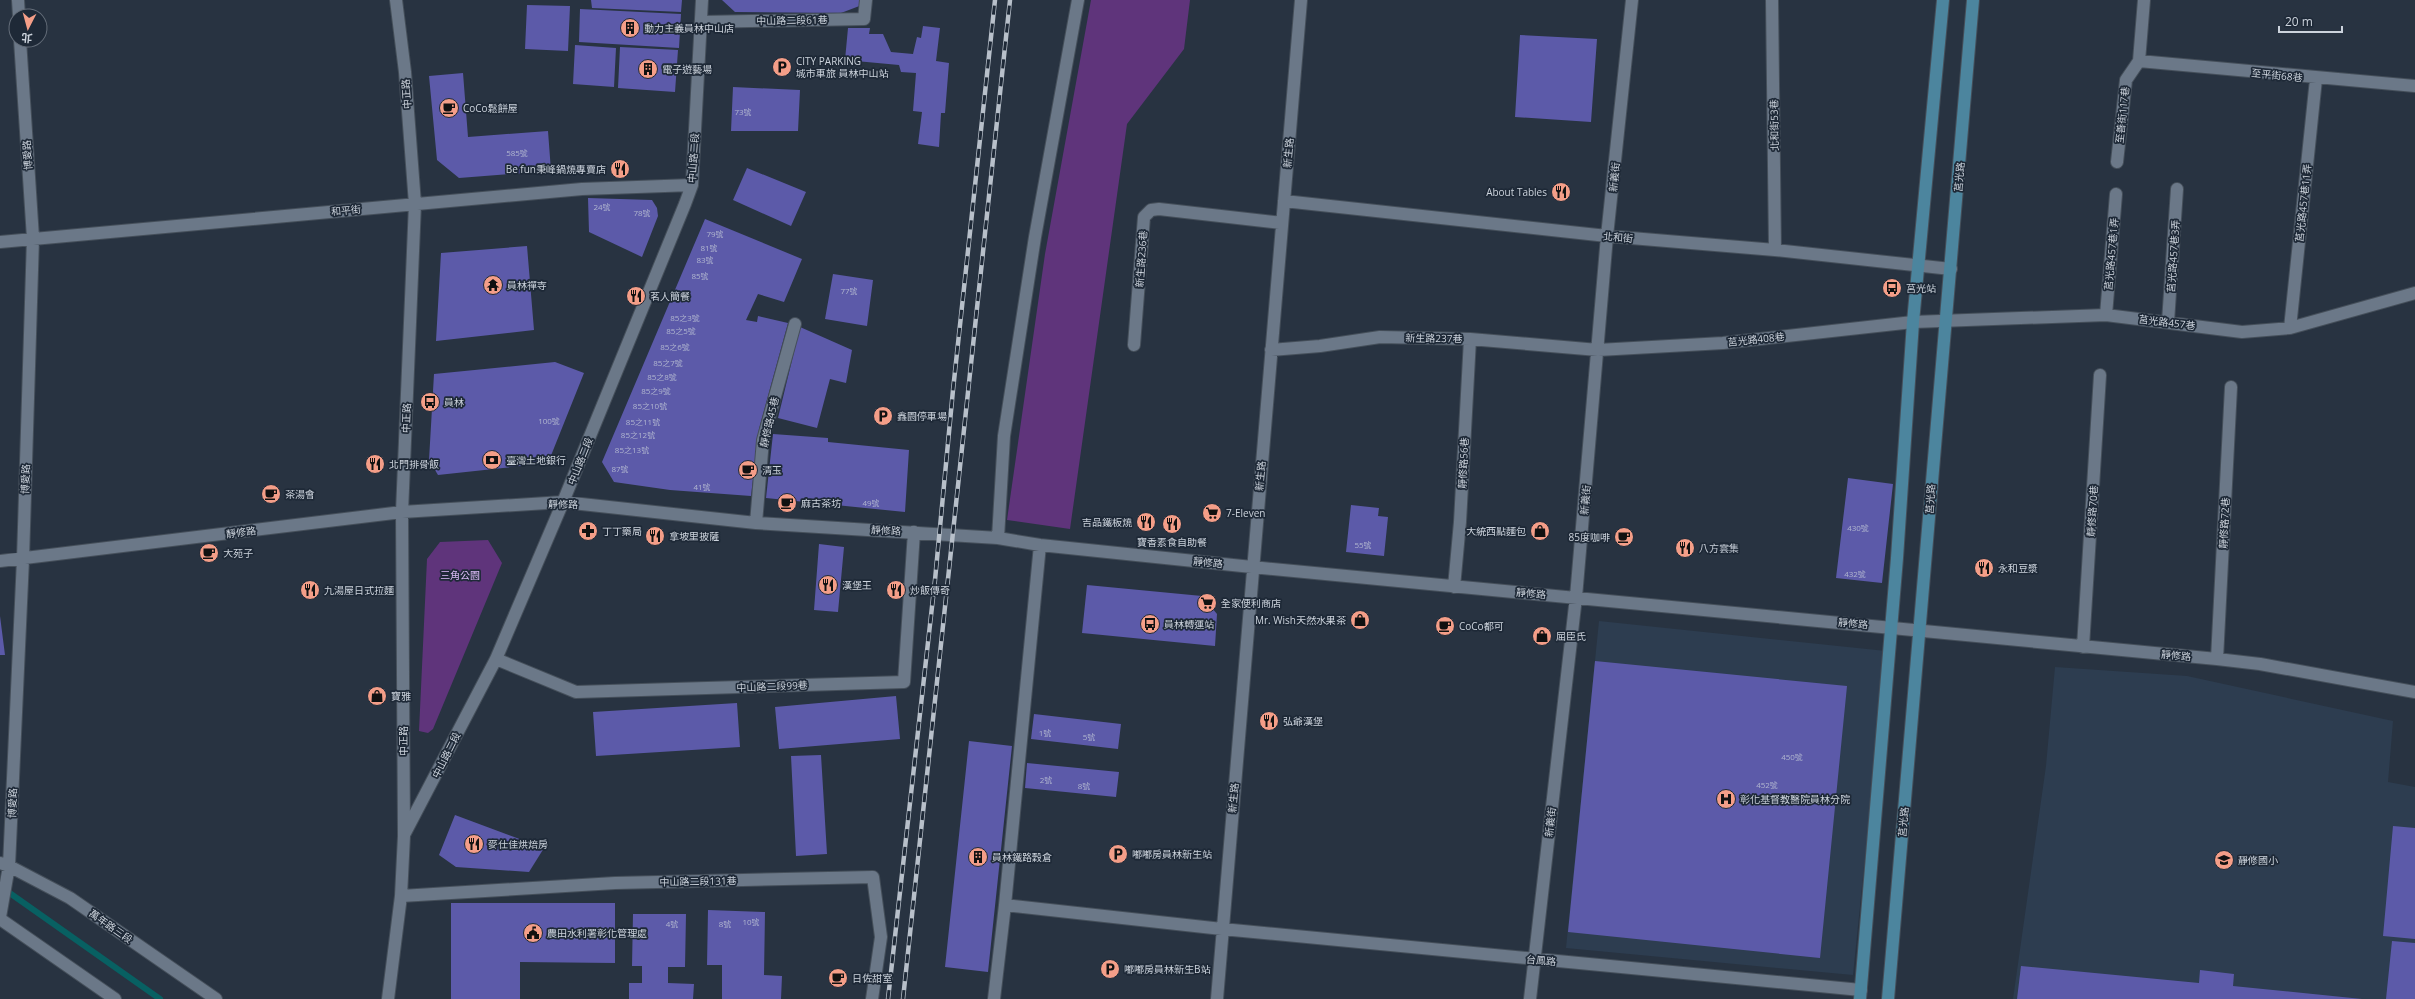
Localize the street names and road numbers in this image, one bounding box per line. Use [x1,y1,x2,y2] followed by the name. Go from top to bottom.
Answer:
[756,12,828,28] street label: 中山路二段61巷
[2251,65,2303,85] street label: 至平街68巷
[398,79,414,109] street label: 中正路
[2112,86,2132,144] street label: 至善街117巷
[1767,99,1781,151] street label: 北和街53巷
[684,133,702,183] street label: 中山路二段
[1280,137,1296,169] street label: 新生路
[19,140,35,170] street label: 博愛路
[1605,161,1623,193] street label: 新義街
[1951,161,1967,193] street label: 莒光路
[2292,163,2314,243] street label: 莒光路457巷11弄
[330,202,362,218] street label: 和平街
[2101,217,2121,291] street label: 莒光路457巷1弄
[2163,219,2183,293] street label: 莒光路457巷3弄
[1602,229,1634,245] street label: 北和街
[1132,230,1150,288] street label: 新生路236巷
[2138,312,2196,332] street label: 莒光路457巷
[1727,329,1785,349] street label: 莒光路408巷
[1405,331,1463,345] street label: 新生路237巷
[756,395,782,449] street label: 靜修路45巷
[398,403,414,433] street label: 中正路
[564,435,596,487] street label: 中山路二段
[1455,437,1471,489] street label: 靜修路56巷
[1252,460,1268,492] street label: 新生路
[17,464,33,494] street label: 博愛路
[1577,484,1593,516] street label: 新義街
[1922,484,1938,514] street label: 莒光路
[2083,485,2101,537] street label: 靜修路70巷
[548,497,578,511] street label: 靜修路
[2216,497,2232,549] street label: 靜修路72巷
[871,522,901,538] street label: 靜修路
[225,523,257,541] street label: 靜修路
[1192,553,1224,571] street label: 靜修路
[1515,585,1547,601] street label: 靜修路
[1837,615,1869,631] street label: 靜修路
[2160,647,2192,663] street label: 靜修路
[736,678,808,694] street label: 中山路二段99巷
[396,726,410,756] street label: 中正路
[428,730,464,780] street label: 中山路二段
[1225,782,1241,814] street label: 新生路
[4,788,20,818] street label: 博愛路
[1541,806,1559,838] street label: 新義街
[1895,806,1911,838] street label: 莒光路
[659,873,737,889] street label: 中山路二段131巷
[87,906,135,946] street label: 萬年路三段
[1525,952,1557,968] street label: 台鳳路

